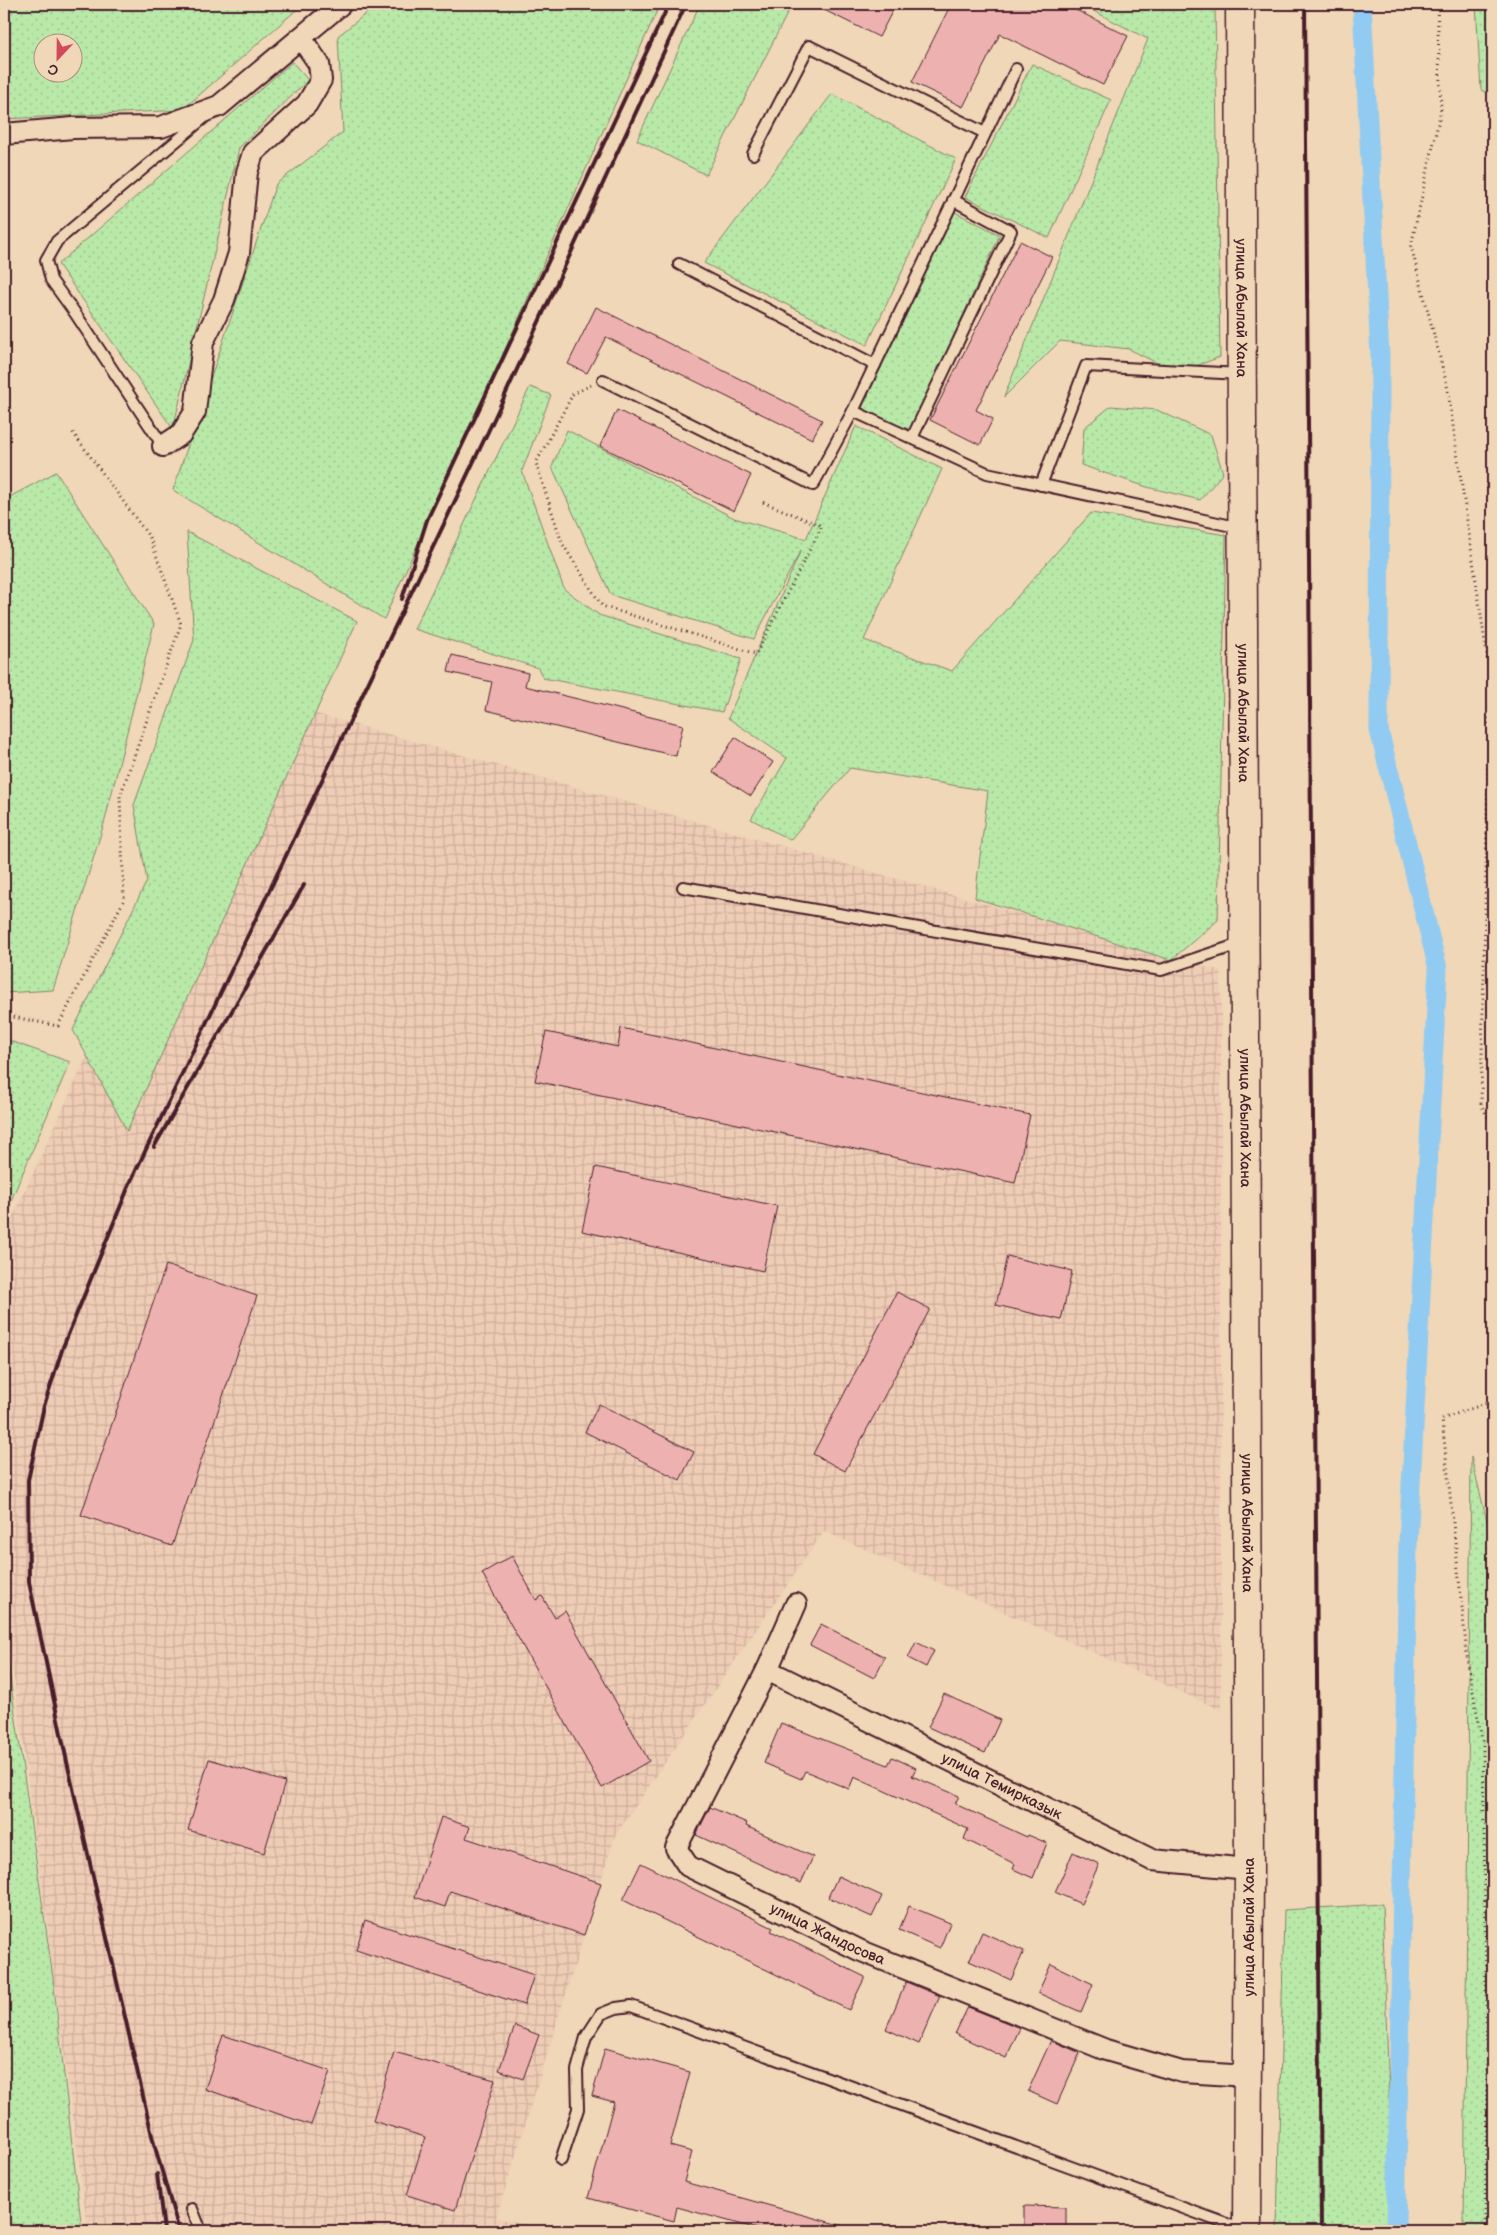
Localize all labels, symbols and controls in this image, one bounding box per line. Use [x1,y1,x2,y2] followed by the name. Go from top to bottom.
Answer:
[32,32,82,82] north arrow
[45,60,61,79] text: С
[1231,238,1251,378] street label: улица Абылай Хана
[1233,643,1253,783] street label: улица Абылай Хана
[1235,1048,1255,1188] street label: улица Абылай Хана
[1237,1453,1257,1593] street label: улица Абылай Хана
[938,1749,1065,1824] street label: улица Темирказык
[1240,1857,1259,1996] street label: улица Абылай Хана
[767,1899,888,1970] street label: улица Жандосова

